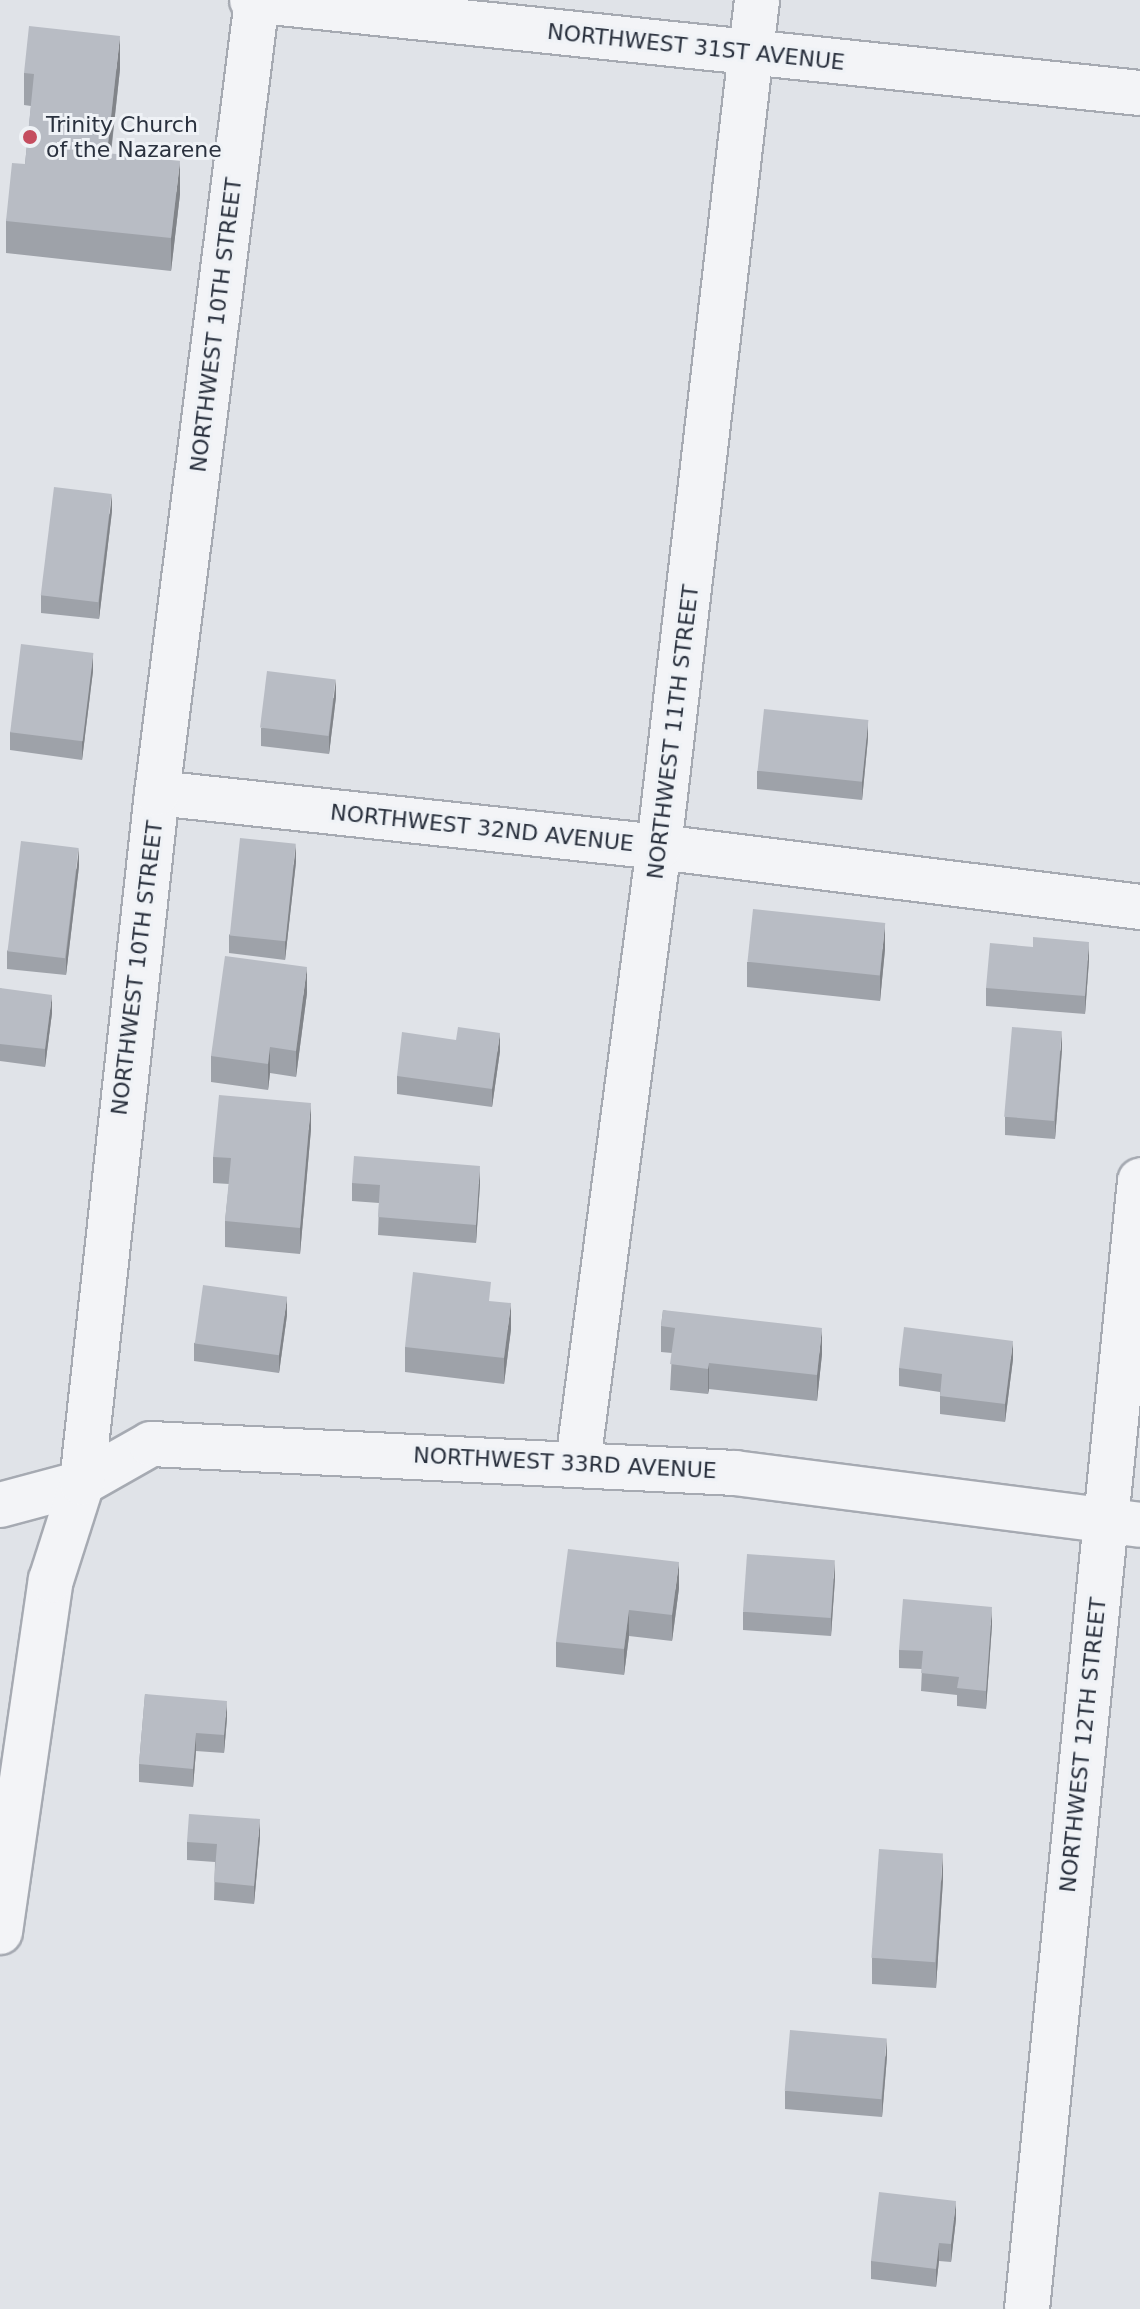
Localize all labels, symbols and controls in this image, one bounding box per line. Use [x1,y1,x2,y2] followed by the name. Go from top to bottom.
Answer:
[546,18,846,76] street label: NORTHWEST 31ST AVENUE
[46,111,222,162] place label: Trinity Church of the Nazarene
[21,128,39,146] marker: Trinity Church of the Nazarene
[185,176,247,474] street label: NORTHWEST 10TH STREET
[642,583,704,881] street label: NORTHWEST 11TH STREET
[329,799,635,857] street label: NORTHWEST 32ND AVENUE
[106,819,168,1117] street label: NORTHWEST 10TH STREET
[413,1442,717,1484] street label: NORTHWEST 33RD AVENUE
[1054,1596,1112,1894] street label: NORTHWEST 12TH STREET

